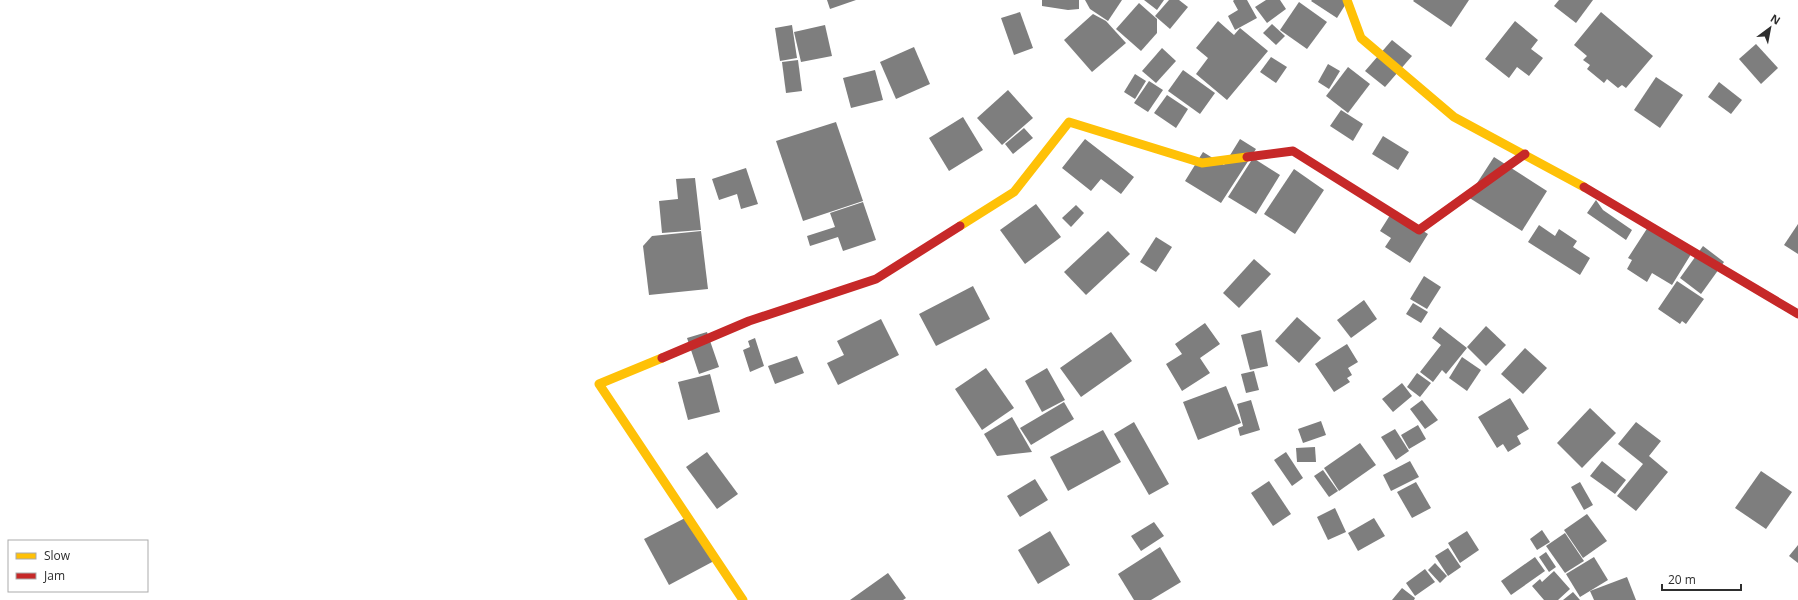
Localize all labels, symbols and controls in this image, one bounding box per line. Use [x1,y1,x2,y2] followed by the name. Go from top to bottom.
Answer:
[1750,8,1790,48] north arrow
[1768,10,1783,28] text: N
[8,540,148,592] legend
[44,547,71,564] text: Slow
[1662,566,1741,592] scale bar
[43,567,65,584] text: Jam
[1668,571,1696,588] text: 20 m

